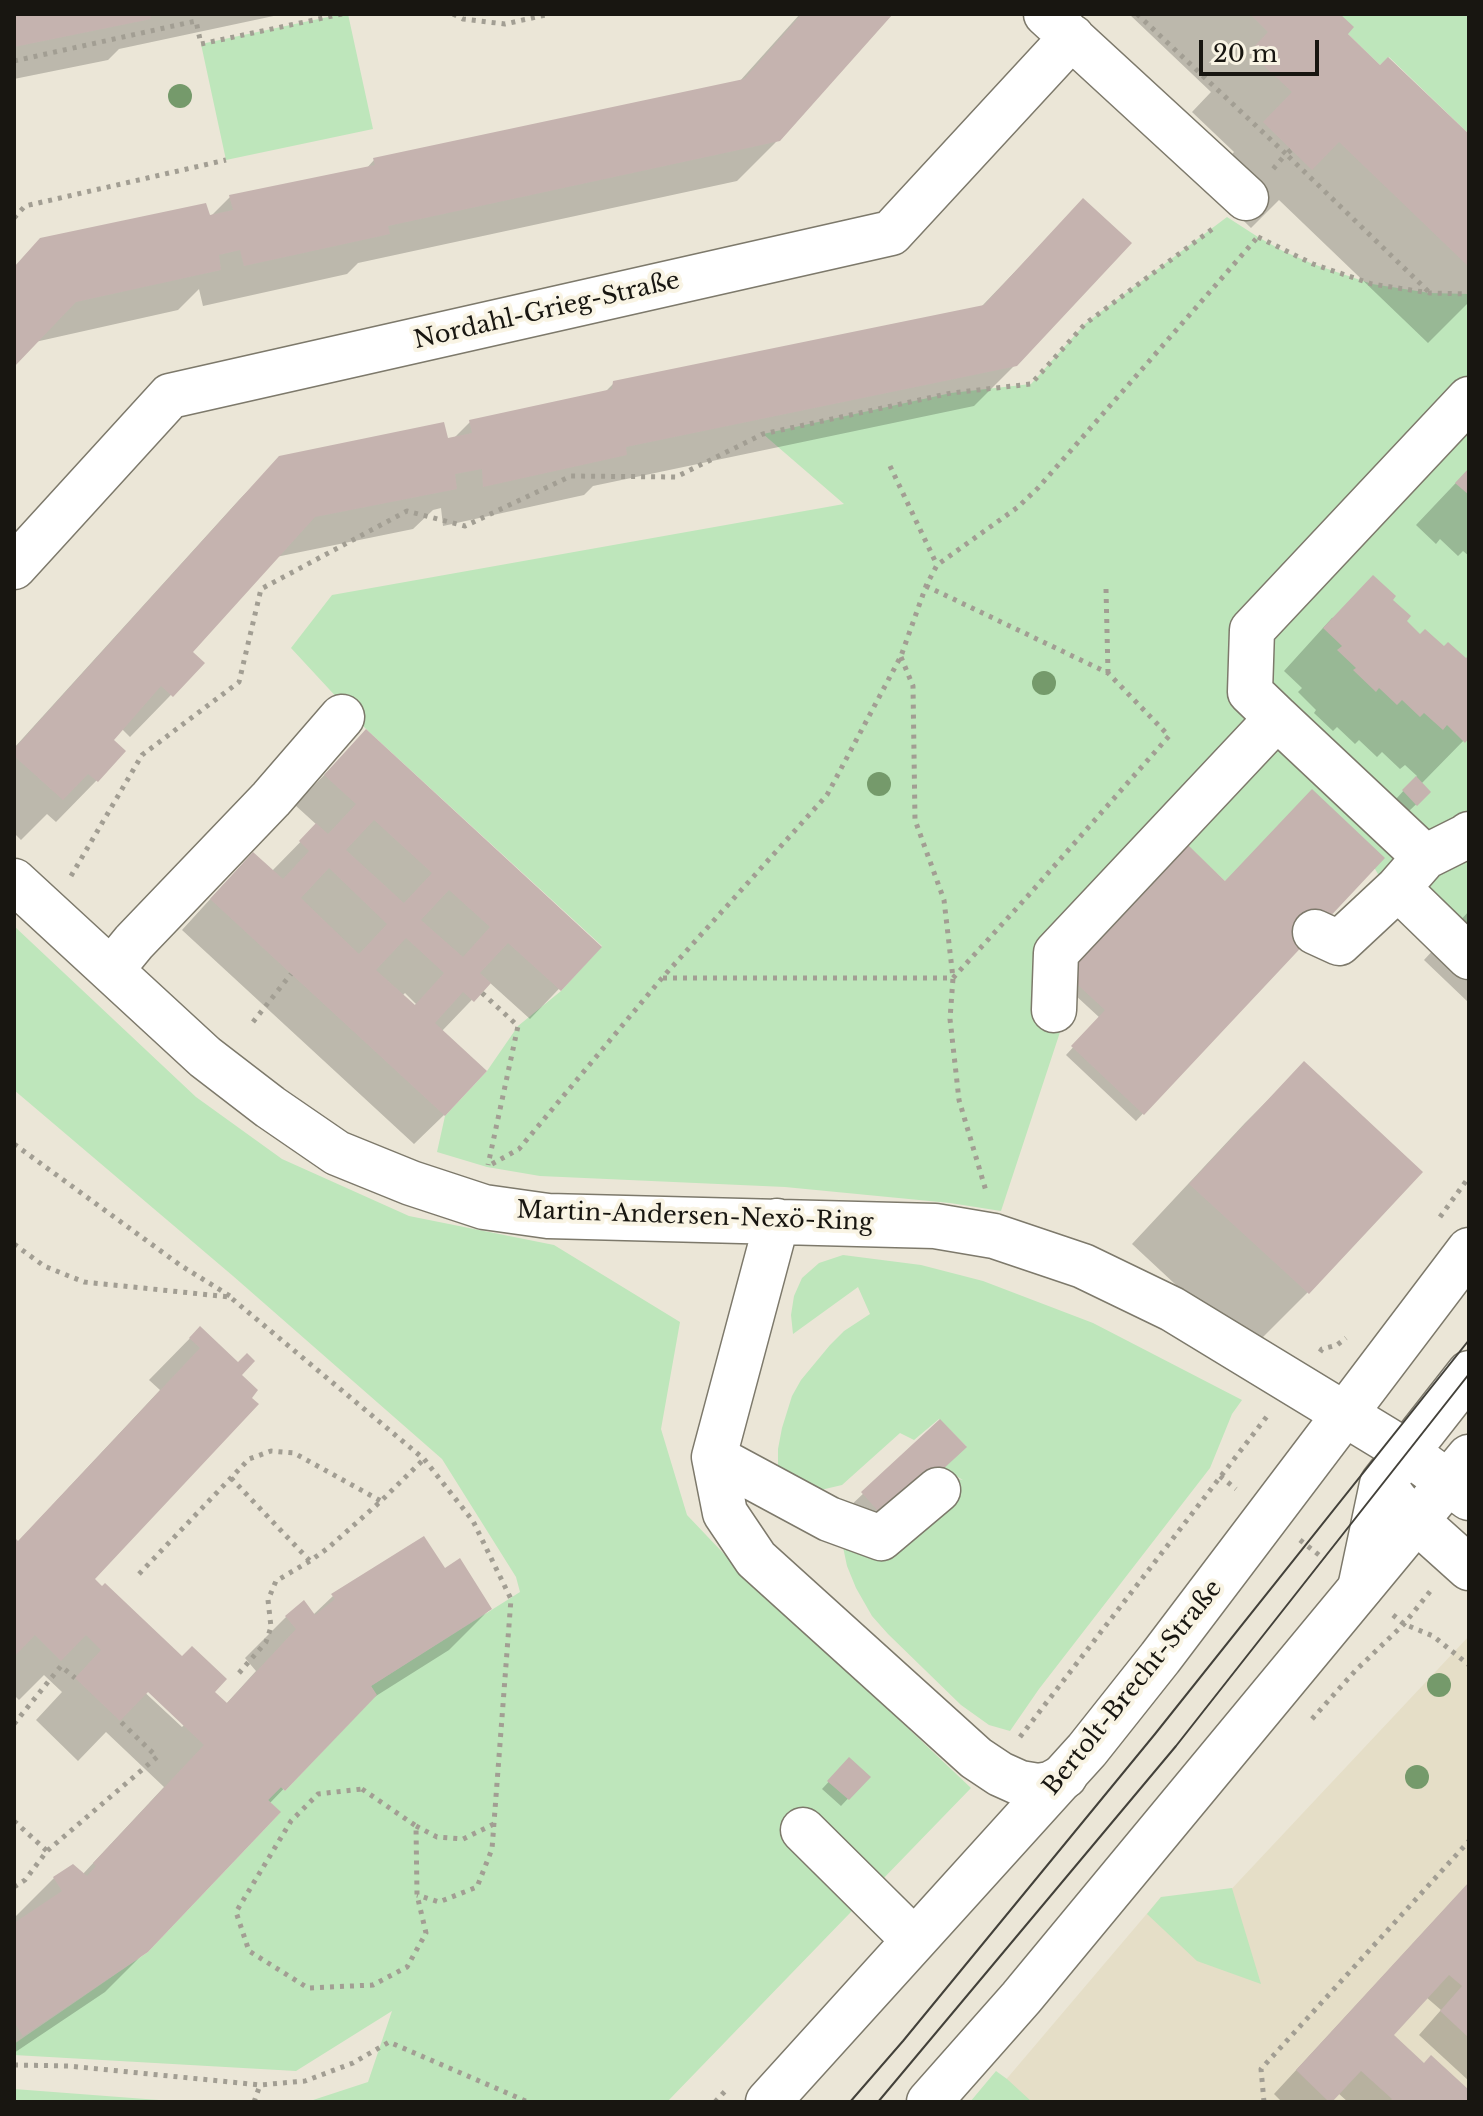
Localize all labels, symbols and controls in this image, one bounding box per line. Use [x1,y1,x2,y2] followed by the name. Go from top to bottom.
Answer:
[1203,24,1323,74] scale bar
[1213,39,1278,68] text: 20 m
[411,266,683,356] street label: Nordahl-Grieg-Straße
[516,1196,874,1238] street label: Martin-Andersen-Nexö-Ring
[1037,1575,1229,1801] street label: Bertolt-Brecht-Straße

